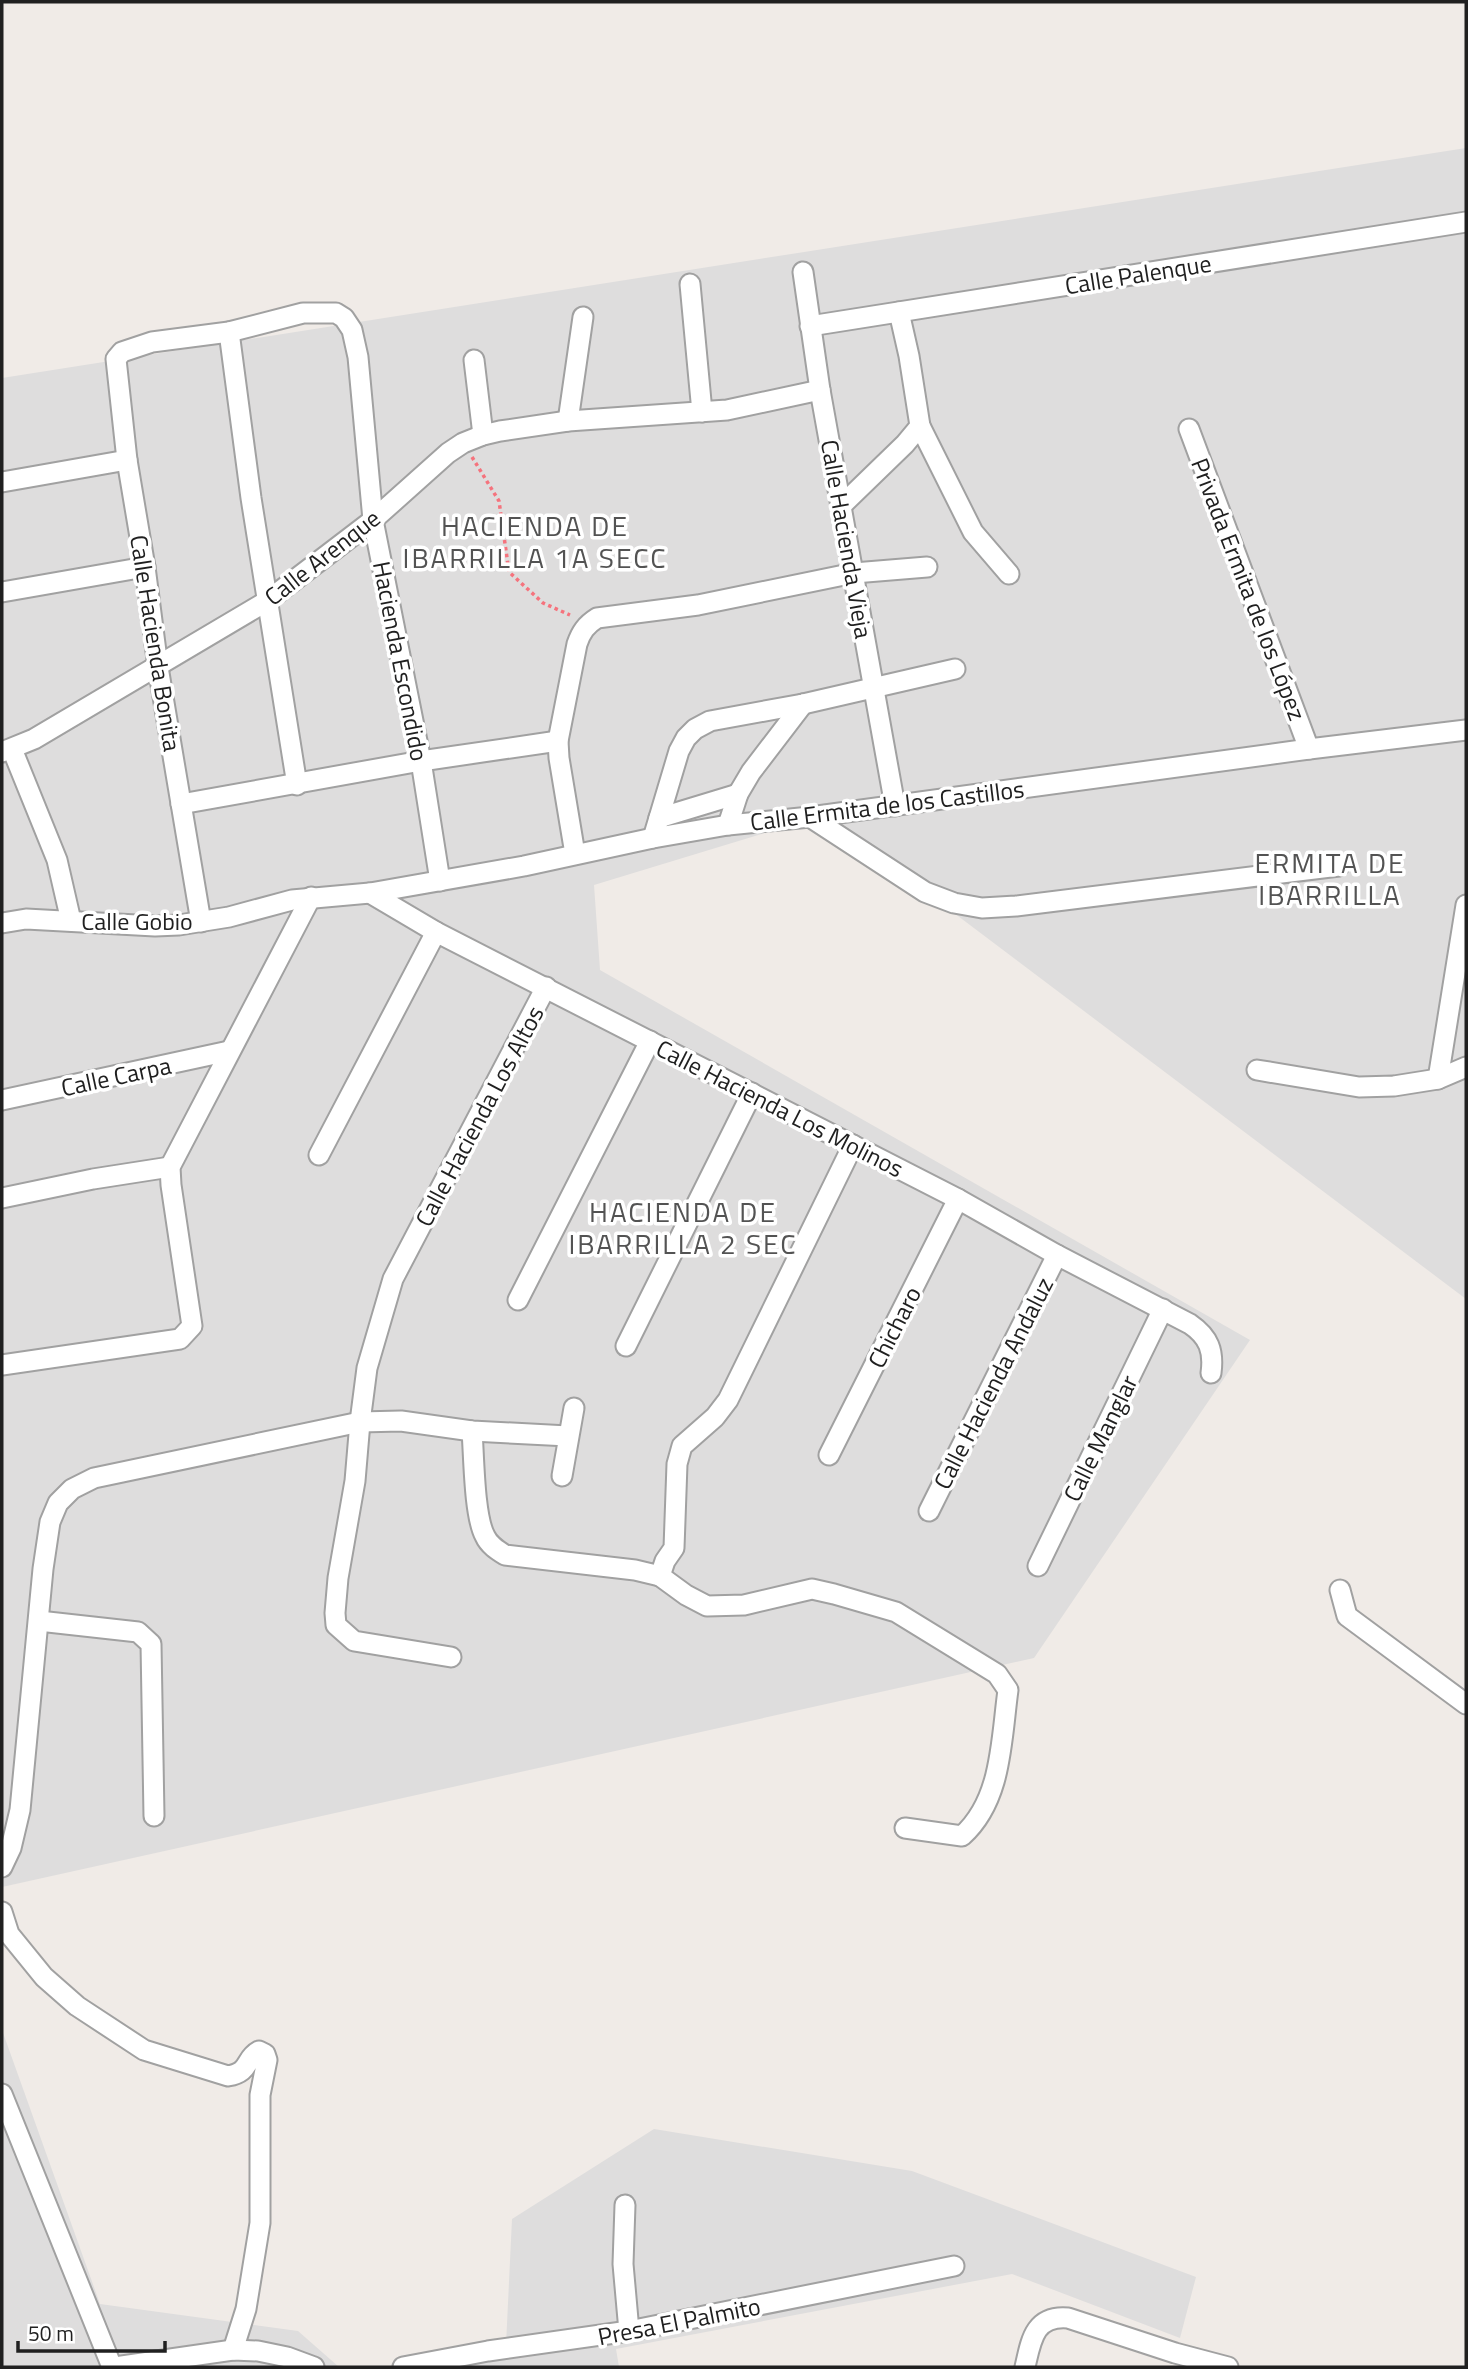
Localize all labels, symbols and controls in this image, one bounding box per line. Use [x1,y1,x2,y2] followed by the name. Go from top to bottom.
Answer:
[1062,245,1214,303] street label: Calle Palenque
[812,437,882,641] street label: Calle Hacienda Vieja
[1182,453,1316,725] street label: Privada Ermita de los López
[256,500,388,614] street label: Calle Arenque
[403,504,667,579] district label: HACIENDA DE IBARRILLA 1A SECC
[121,532,191,754] street label: Calle Hacienda Bonita
[364,558,438,764] street label: Hacienda Escondido
[748,770,1026,840] street label: Calle Ermita de los Castillos
[1255,841,1405,916] district label: ERMITA DE IBARRILLA
[81,903,193,939] street label: Calle Gobio
[406,999,552,1233] street label: Calle Hacienda Los Altos
[650,1030,910,1186] street label: Calle Hacienda Los Molinos
[58,1047,174,1105] street label: Calle Carpa
[568,1190,798,1265] district label: HACIENDA DE IBARRILLA 2 SEC
[924,1271,1062,1495] street label: Calle Hacienda Andaluz
[858,1280,930,1374] street label: Chicharo
[1054,1369,1146,1507] street label: Calle Manglar
[595,2288,763,2354] street label: Presa El Palmito
[18,2310,164,2354] scale bar
[28,2317,74,2349] text: 50 m

